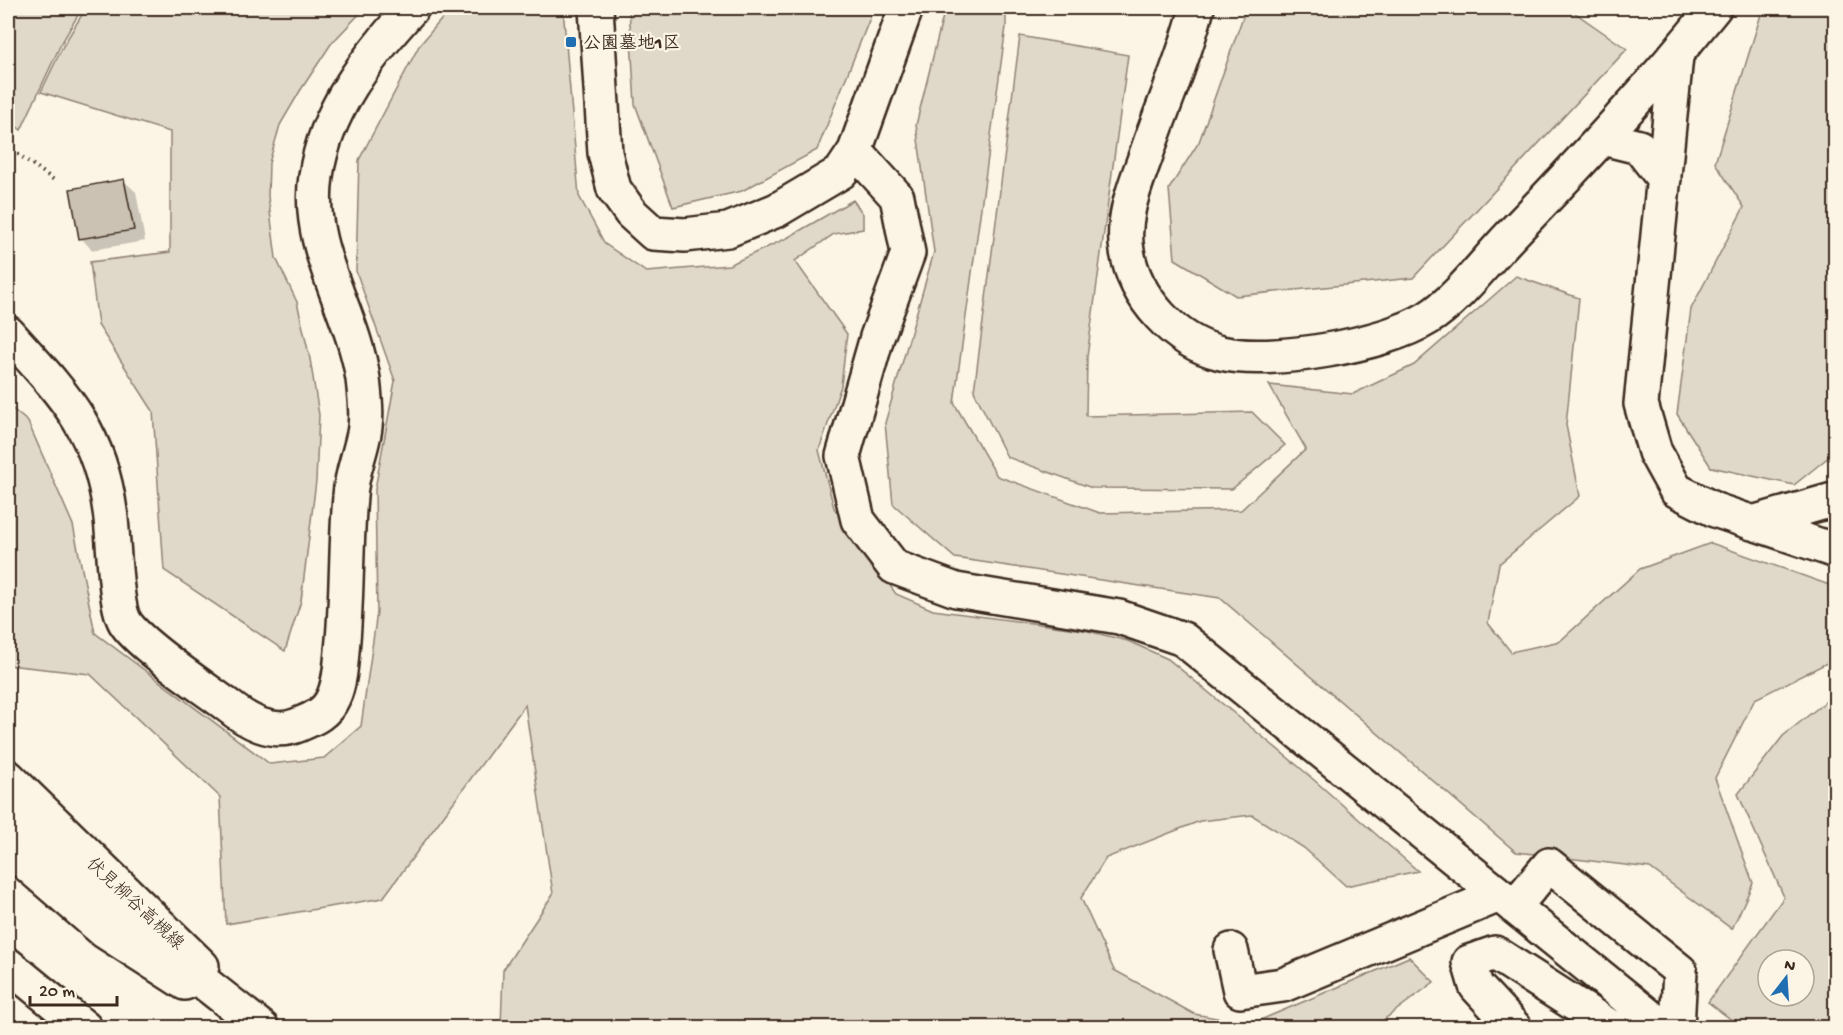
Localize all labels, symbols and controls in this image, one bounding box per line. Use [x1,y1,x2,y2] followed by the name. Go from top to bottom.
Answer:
[583,33,680,55] place label: 公園墓地1区
[564,35,578,49] marker: 公園墓地1区
[81,853,188,955] street label: 伏見柳谷高槻線
[1756,948,1816,1008] north arrow
[1782,956,1798,978] text: N
[30,969,117,1007] scale bar
[39,982,75,1003] text: 20 m

